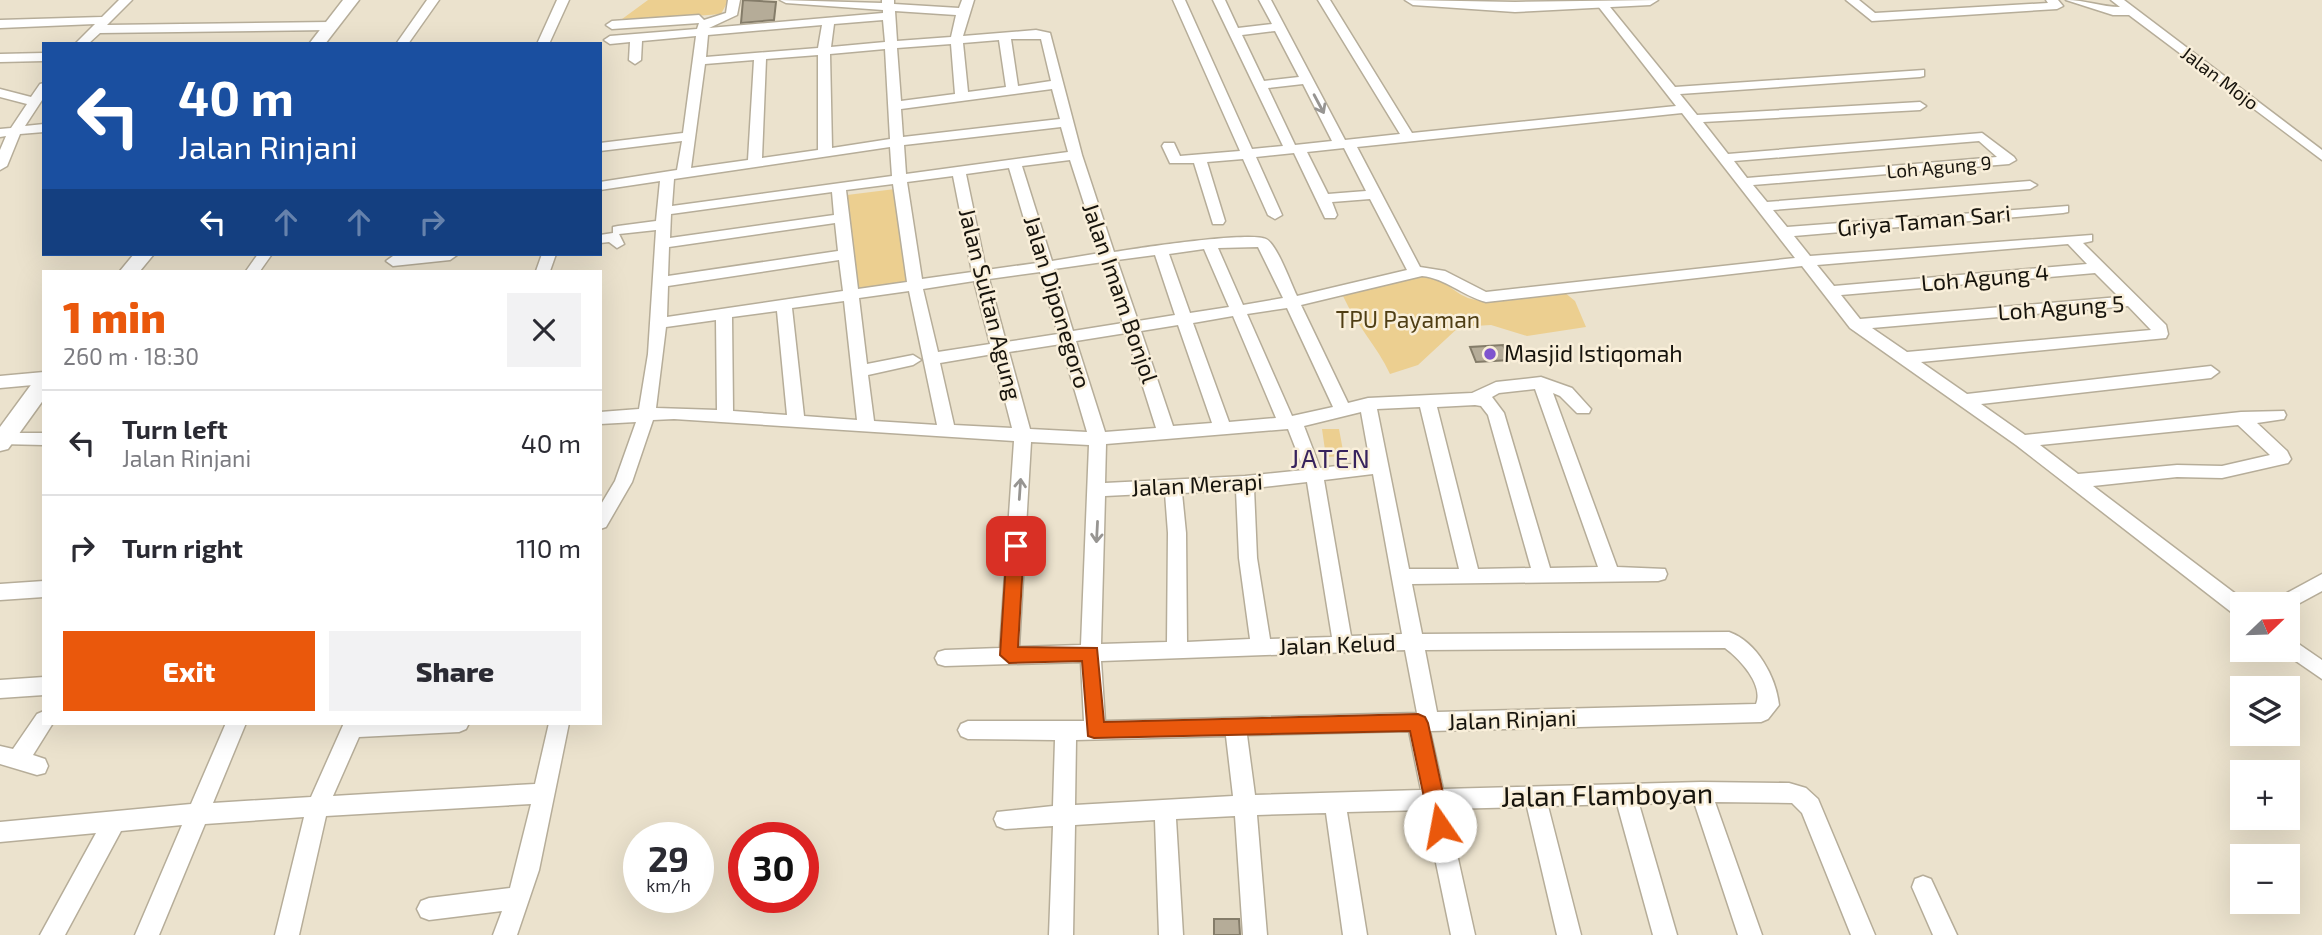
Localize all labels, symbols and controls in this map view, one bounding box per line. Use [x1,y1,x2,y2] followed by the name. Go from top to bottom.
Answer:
[2177,41,2264,114] street label: Jalan Mojo
[178,67,294,126] text: 40 m
[63,70,154,161] icon: left
[1313,93,1327,114] one-way arrow
[178,127,358,165] text: Jalan Rinjani
[1885,150,1992,183] street label: Loh Agung 9
[1836,198,2012,242] street label: Griya Taman Sari
[1077,199,1165,387] street label: Jalan Imam Bonjol
[194,203,232,241] icon: left
[267,203,305,241] icon: ahead
[340,203,378,241] icon: ahead
[413,203,451,241] icon: right
[954,205,1028,403] street label: Jalan Sultan Agung
[1018,212,1098,392] street label: Jalan Diponegoro
[1920,257,2050,297] street label: Loh Agung 4
[1997,289,2125,325] street label: Loh Agung 5
[63,291,166,341] text: 1 min
[507,293,581,367] button: close
[1336,305,1480,333] park label: TPU Payaman
[1504,339,1683,367] place label: Masjid Istiqomah
[63,342,199,370] text: 260 m · 18:30
[1482,346,1498,362] marker: Masjid Istiqomah
[122,413,228,444] text: Turn left
[63,424,101,462] icon: left
[521,427,581,458] text: 40 m
[1290,442,1372,473] district label: JATEN
[122,444,251,472] text: Jalan Rinjani
[1130,467,1264,501] street label: Jalan Merapi
[1013,478,1026,501] one-way arrow
[986,516,1046,576] pin
[1090,520,1103,543] one-way arrow
[997,527,1035,565] icon: arrive
[63,529,101,567] icon: right
[122,532,243,563] text: Turn right
[516,532,581,563] text: 110 m
[2230,592,2300,662] north arrow
[2230,592,2300,914] map controls
[1278,628,1396,660] street label: Jalan Kelud
[63,631,315,711] button: Exit
[329,631,581,711] button: Share
[2230,676,2300,746] button: layers
[1447,703,1577,735] street label: Jalan Rinjani
[2230,760,2300,830] button: +
[1500,775,1713,813] street label: Jalan Flamboyan
[1403,789,1477,863] position arrow
[728,822,819,913] speed limit sign: 30
[648,837,689,879] text: 29
[2230,844,2300,914] button: −
[646,874,691,896] text: km/h

